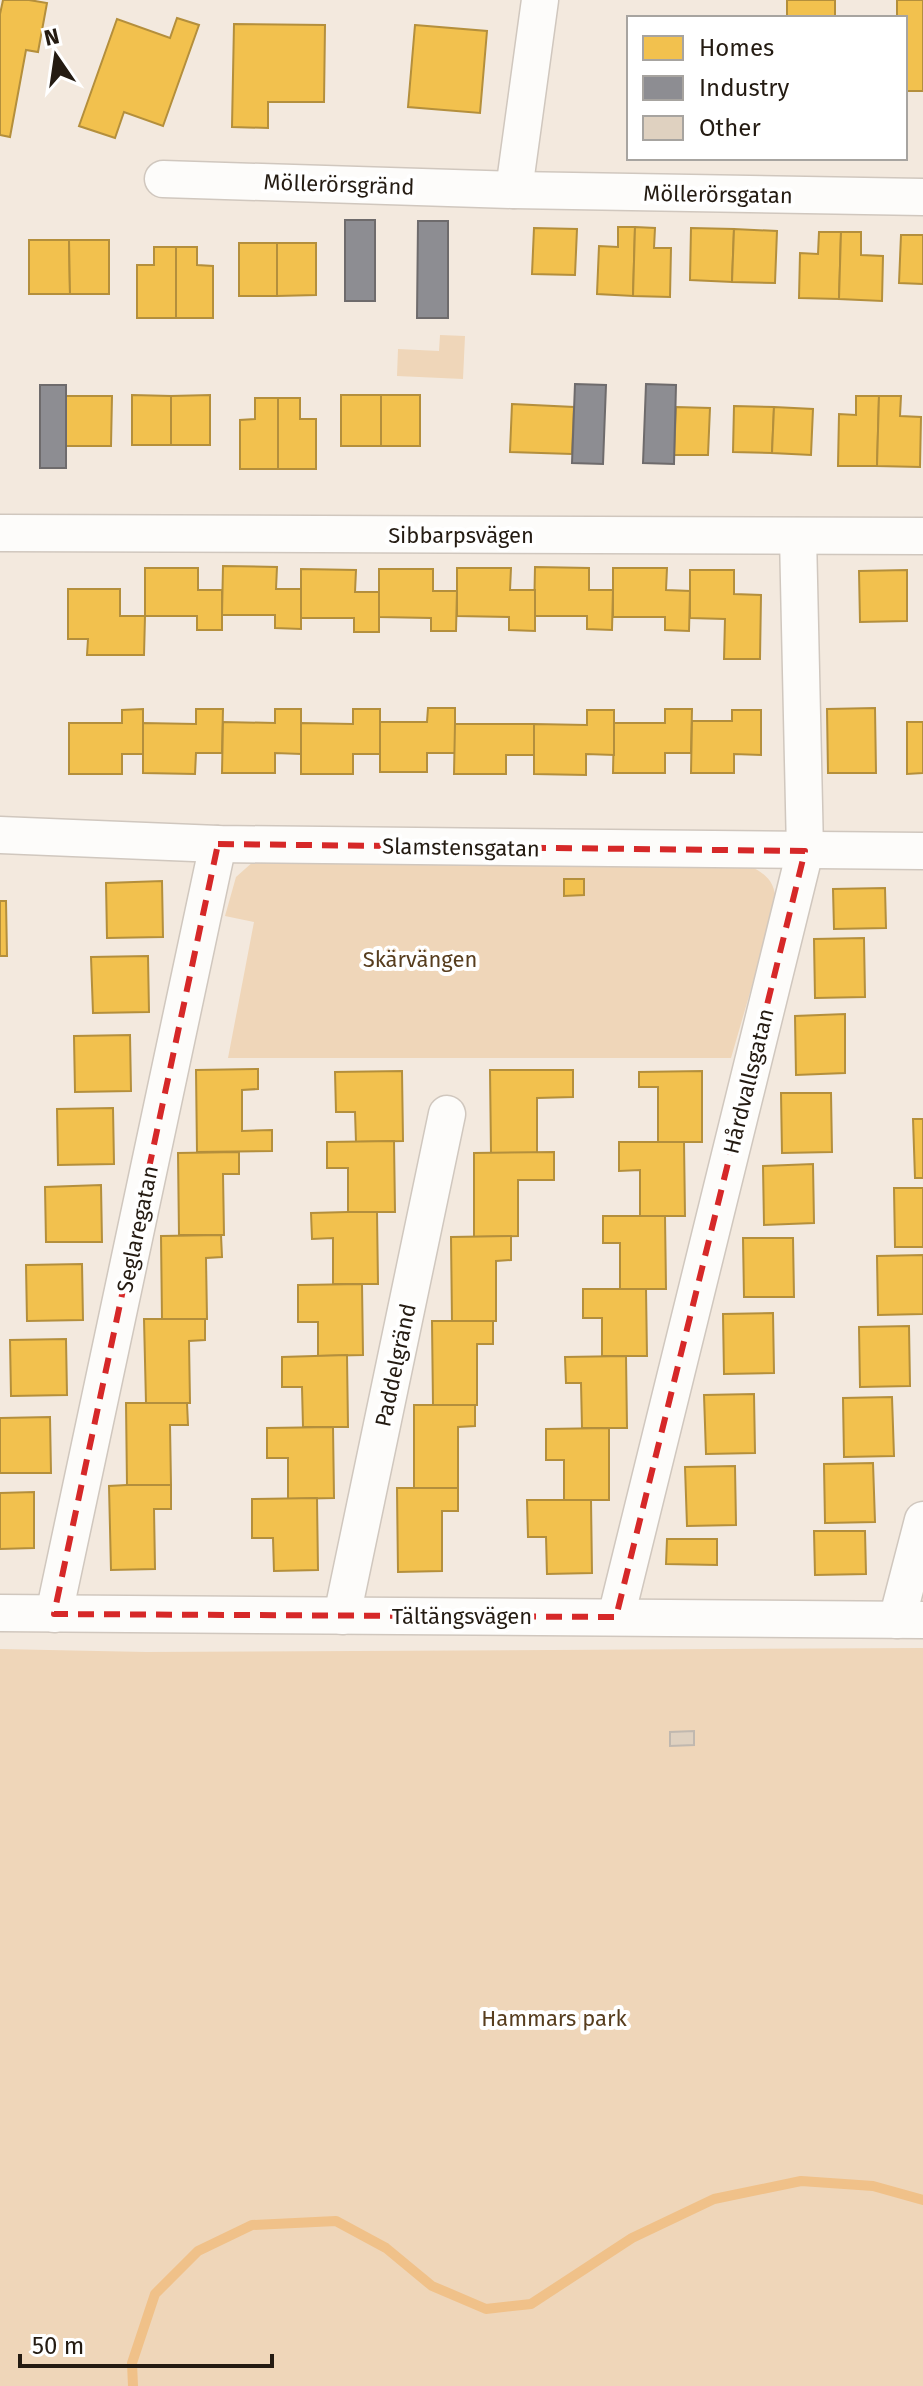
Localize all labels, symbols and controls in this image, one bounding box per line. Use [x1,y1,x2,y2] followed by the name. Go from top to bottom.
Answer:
[16,16,96,96] north arrow
[627,16,907,160] legend
[41,22,62,52] text: N
[699,34,774,62] text: Homes
[699,74,790,102] text: Industry
[699,114,761,142] text: Other
[263,168,415,201] street label: Möllerörsgränd
[643,180,793,209] street label: Möllerörsgatan
[388,522,534,549] street label: Sibbarpsvägen
[382,833,540,862] street label: Slamstensgatan
[363,946,477,973] park label: Skärvängen
[717,1006,780,1157] street label: Hårdvallsgatan
[111,1163,164,1295] street label: Seglaregatan
[369,1301,422,1429] street label: Paddelgränd
[392,1603,532,1630] street label: Tältängsvägen
[481,2005,627,2032] park label: Hammars park
[20,2318,272,2368] scale bar
[32,2332,84,2360] text: 50 m

